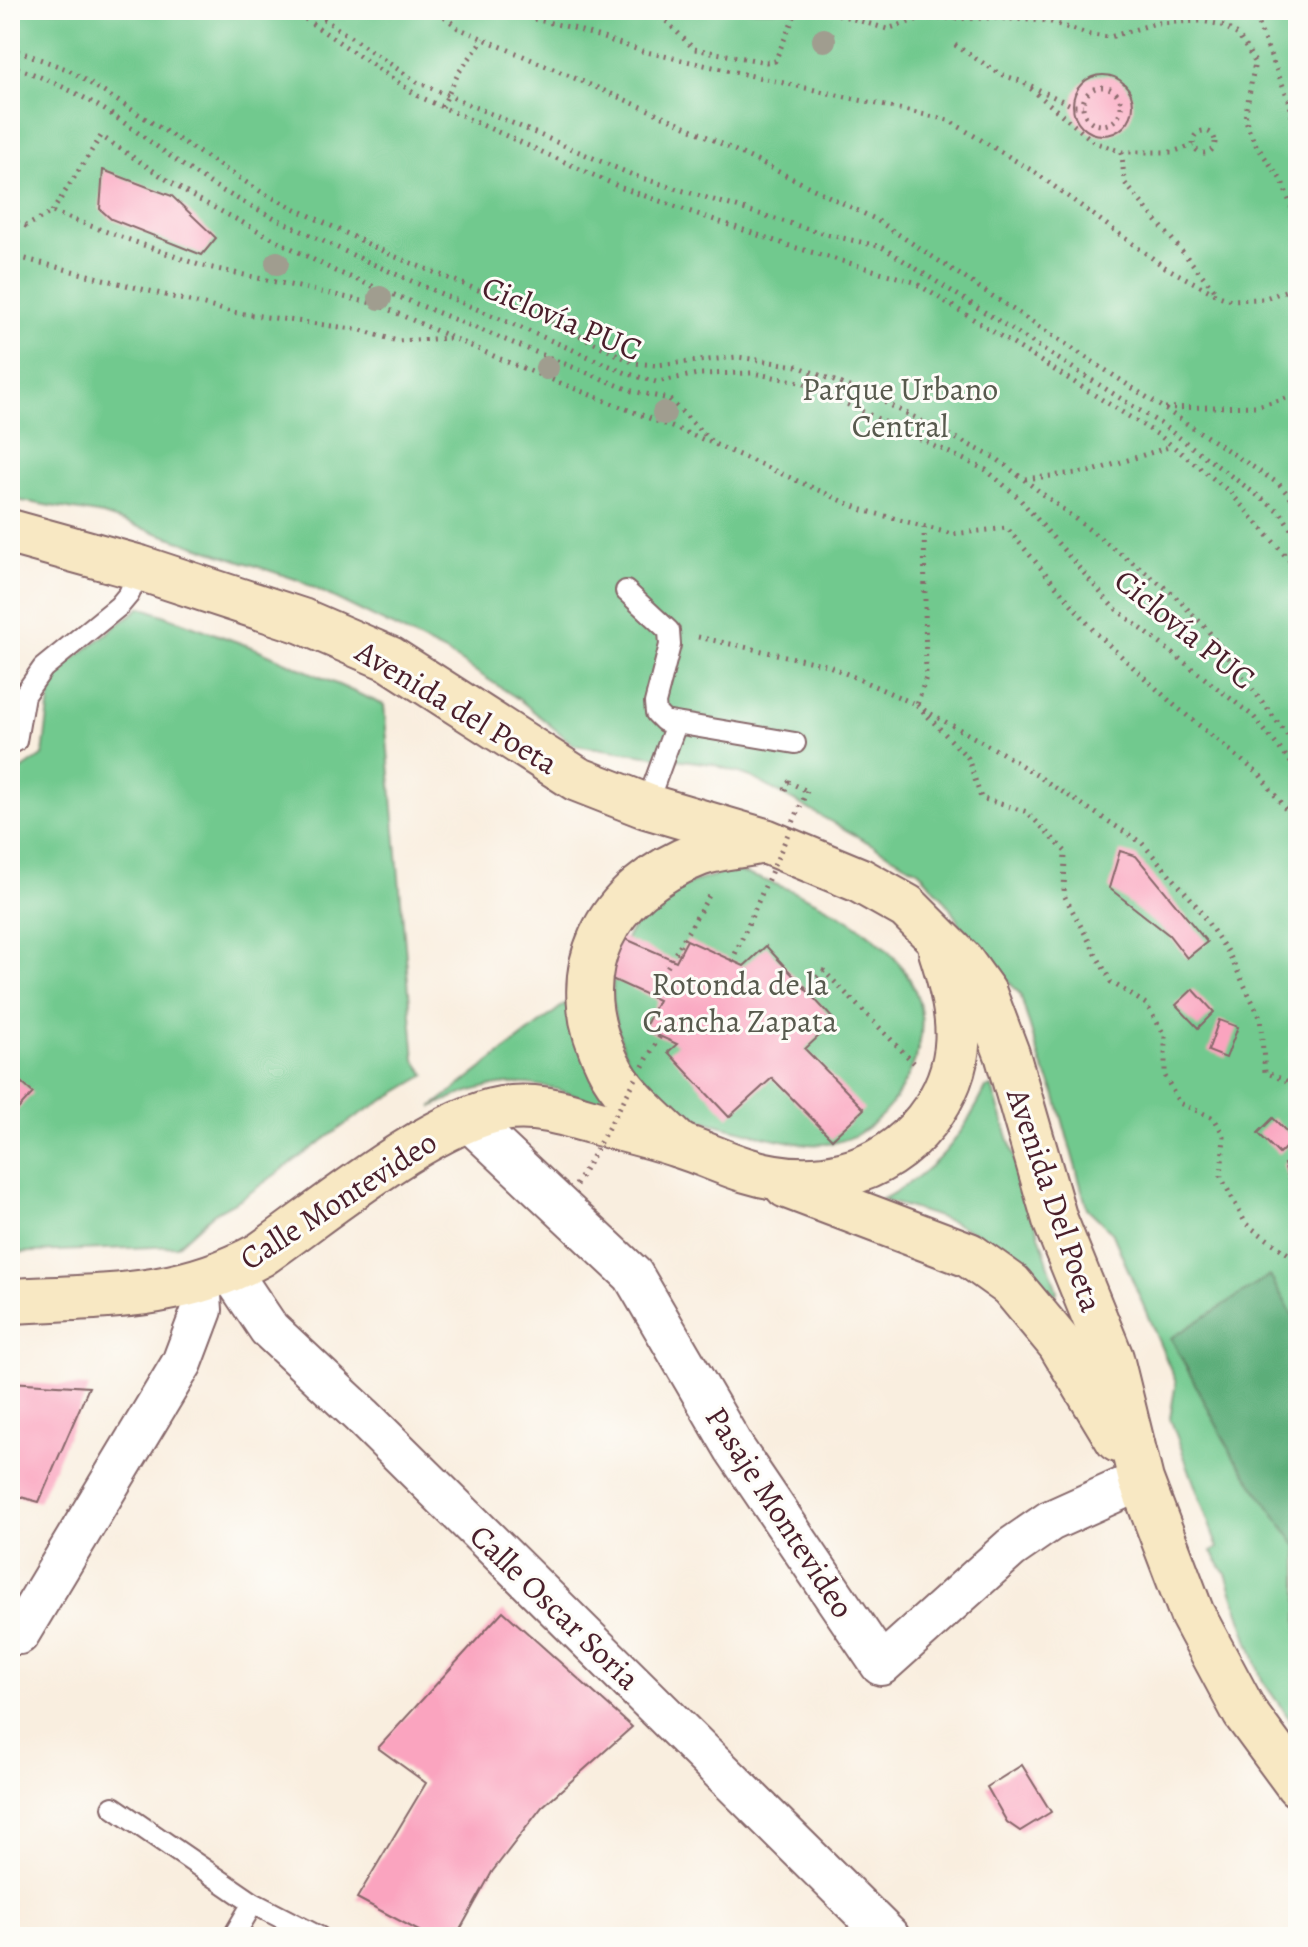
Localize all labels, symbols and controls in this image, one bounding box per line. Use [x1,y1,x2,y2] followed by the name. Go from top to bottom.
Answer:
[476,265,648,371] street label: Ciclovía PUC
[802,367,998,448] park label: Parque Urbano Central
[1105,559,1265,699] street label: Ciclovía PUC
[347,629,566,785] street label: Avenida del Poeta
[643,962,837,1043] park label: Rotonda de la Cancha Zapata
[996,1081,1114,1318] street label: Avenida Del Poeta
[231,1120,445,1280] street label: Calle Montevideo
[695,1398,865,1626] street label: Pasaje Montevideo
[460,1514,650,1700] street label: Calle Oscar Soria

